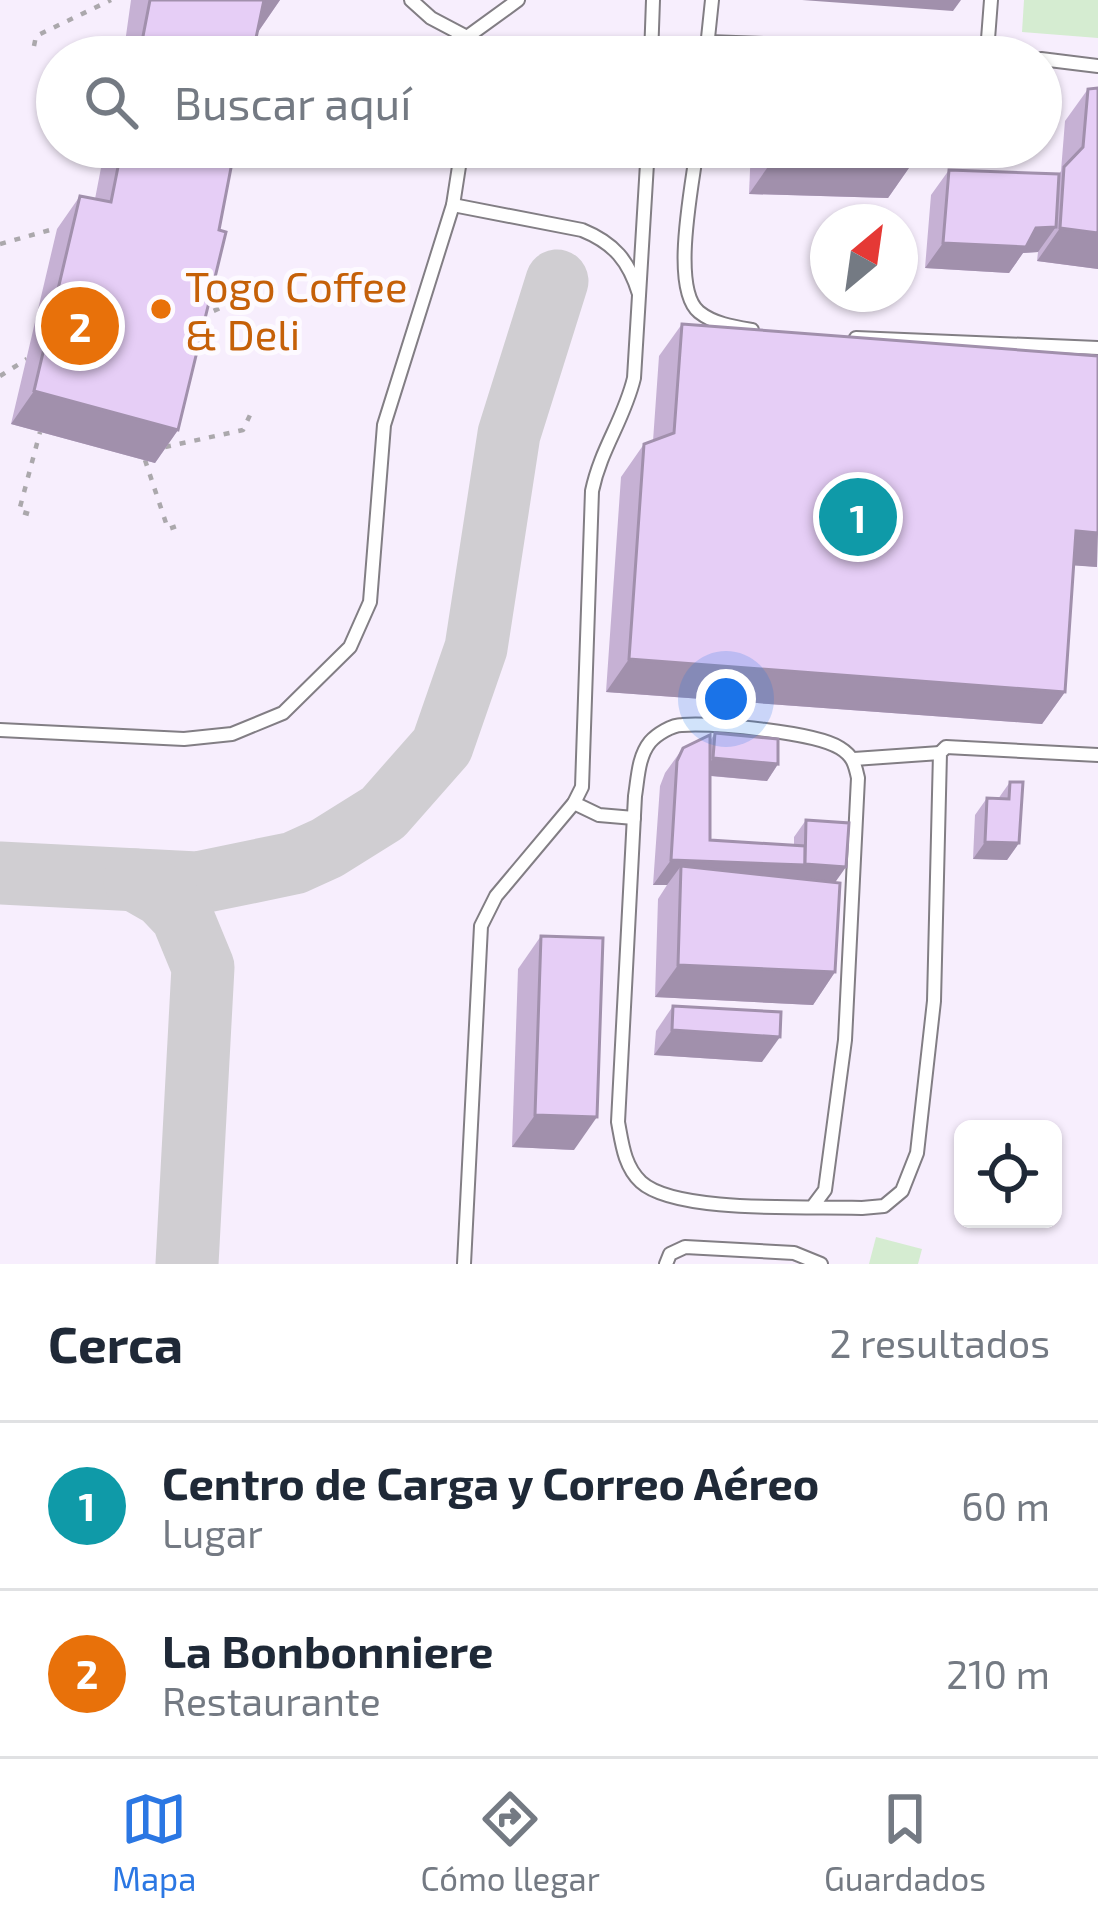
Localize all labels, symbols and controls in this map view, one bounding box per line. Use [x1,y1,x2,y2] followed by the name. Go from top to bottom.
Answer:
[36,36,1062,168] search box
[78,69,144,135] icon: search
[174,75,411,129] text: Buscar aquí
[810,204,918,312] north arrow
[185,260,407,358] place label: Togo Coffee & Deli
[41,281,119,371] pin: 2
[148,296,174,322] marker: Togo Coffee & Deli
[819,472,897,562] pin: 1
[696,669,756,729] your location
[954,1120,1062,1228] map controls
[954,1120,1062,1228] button: locate
[48,1312,183,1373] text: Cerca
[829,1319,1050,1366] text: 2 resultados
[162,1455,819,1509] text: Centro de Carga y Correo Aéreo
[79,1482,95,1529] text: 1
[961,1482,1050,1529] text: 60 m
[162,1509,263,1556] text: Lugar
[162,1623,493,1677] text: La Bonbonniere
[76,1650,98,1697] text: 2
[946,1650,1050,1697] text: 210 m
[162,1677,381,1724] text: Restaurante
[112,1786,196,1898] tab: Mapa
[420,1786,600,1898] tab: Cómo llegar
[824,1786,986,1898] tab: Guardados

